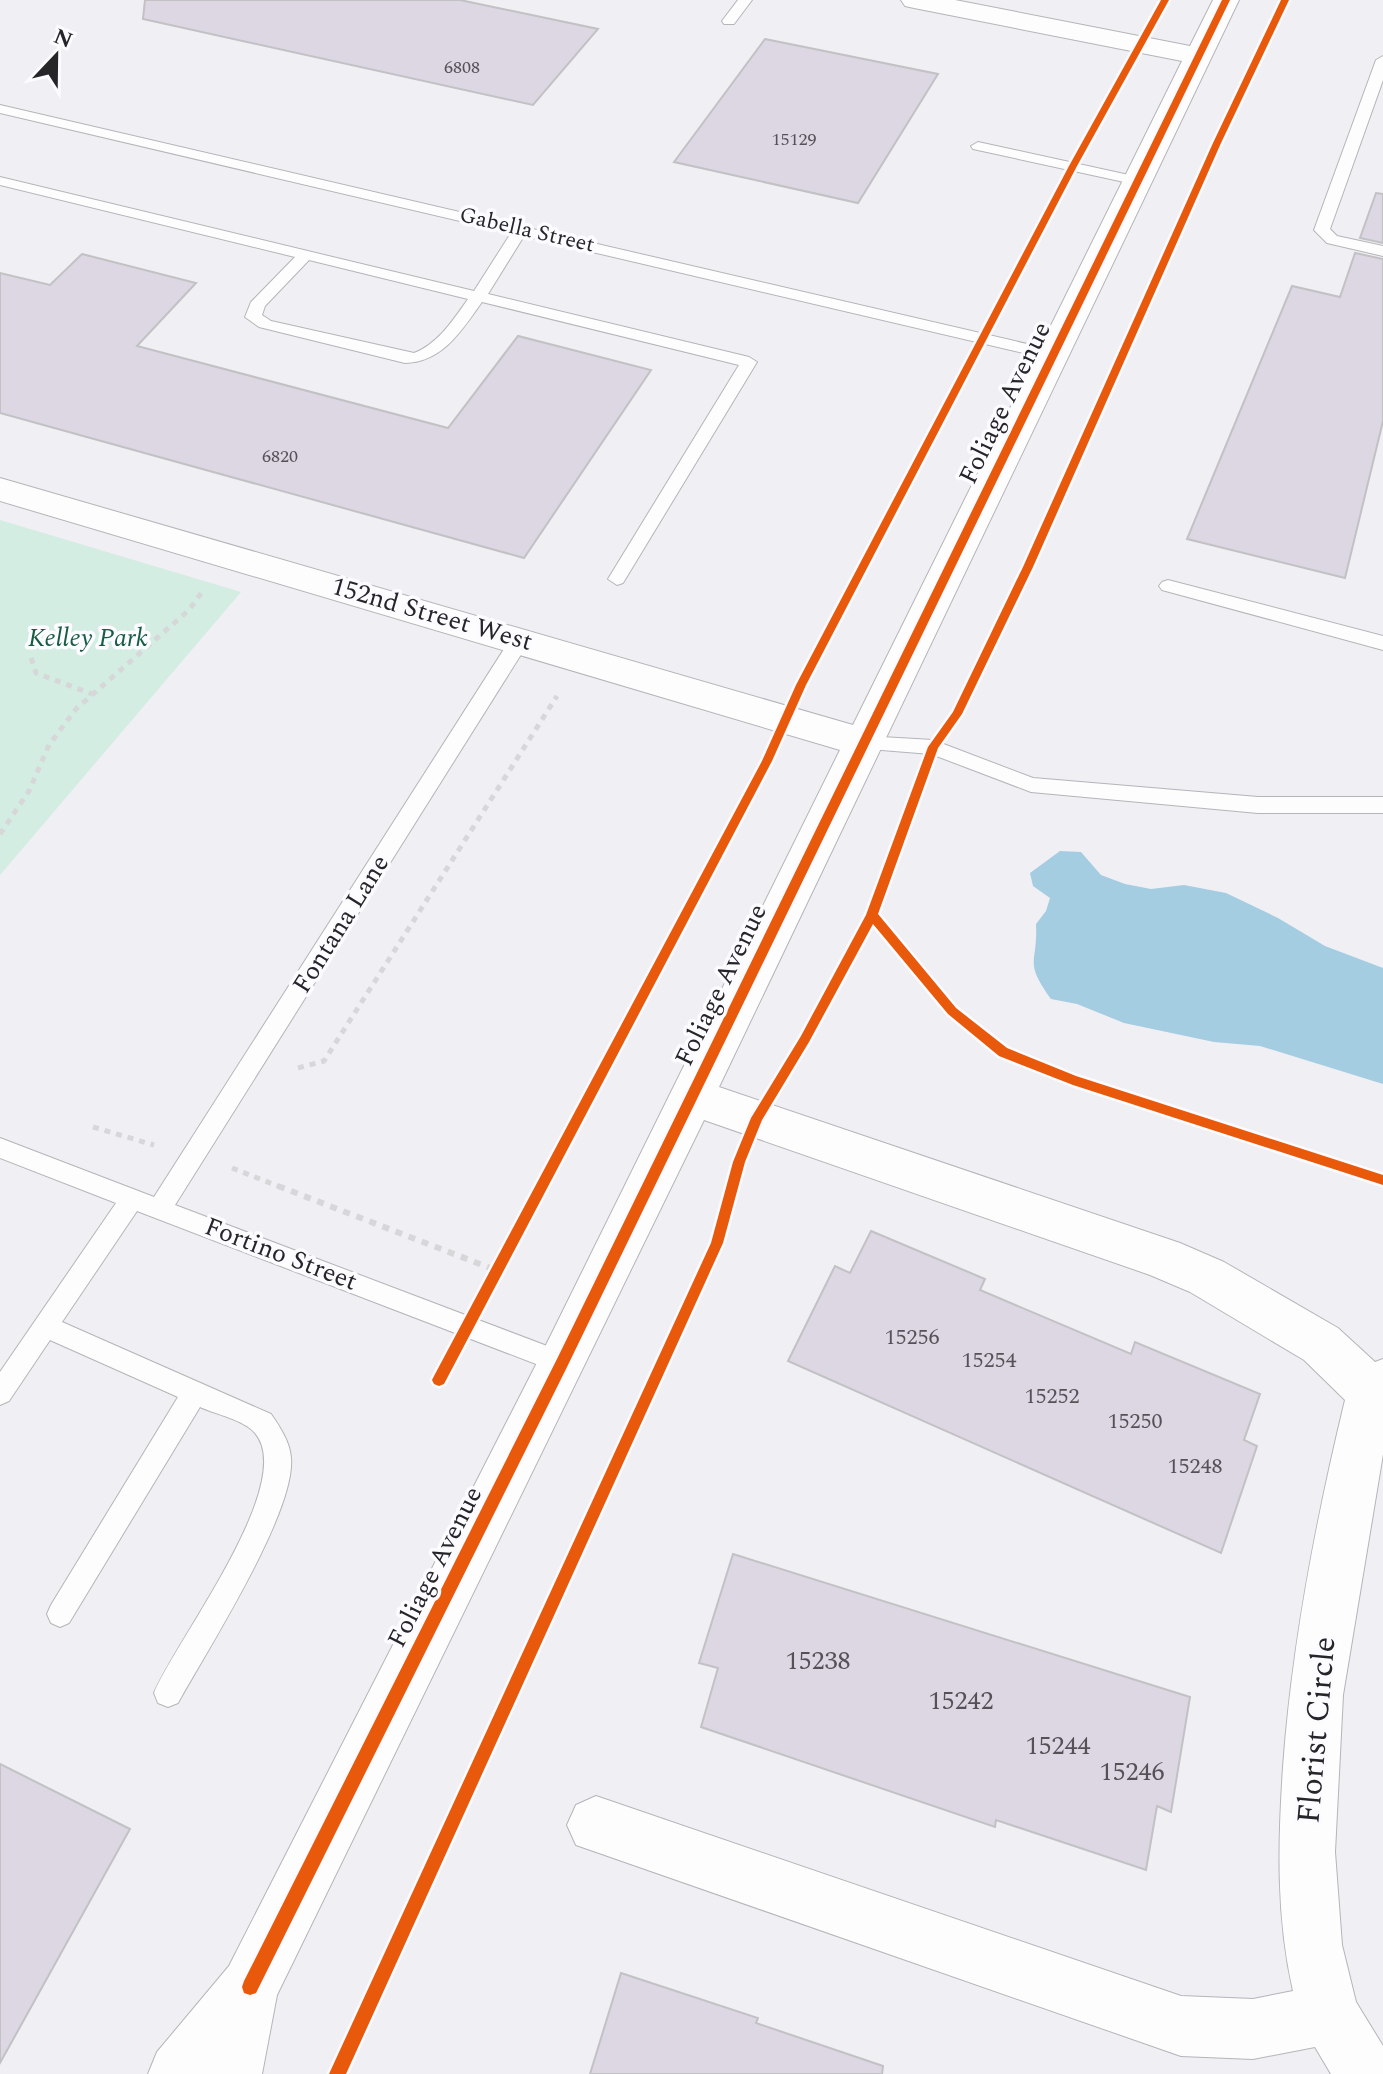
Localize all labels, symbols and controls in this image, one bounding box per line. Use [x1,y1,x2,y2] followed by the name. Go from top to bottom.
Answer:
[16,16,96,96] north arrow
[48,20,77,58] text: N
[444,54,480,81] house number: 6808
[772,126,817,153] house number: 15129
[456,198,598,262] street label: Gabella Street
[948,315,1062,491] street label: Foliage Avenue
[262,443,298,470] house number: 6820
[327,566,537,662] street label: 152nd Street West
[28,618,148,658] park label: Kelley Park
[282,847,400,1001] street label: Fontana Lane
[664,897,778,1073] street label: Foliage Avenue
[199,1207,363,1301] street label: Fortino Street
[884,1321,940,1354] house number: 15256
[961,1344,1017,1377] house number: 15254
[1024,1380,1080,1413] house number: 15252
[1107,1405,1163,1438] house number: 15250
[1167,1450,1223,1483] house number: 15248
[377,1479,493,1655] street label: Foliage Avenue
[1284,1635,1350,1825] street label: Florist Circle
[785,1641,851,1681] house number: 15238
[928,1681,994,1721] house number: 15242
[1025,1726,1091,1766] house number: 15244
[1099,1752,1165,1792] house number: 15246

